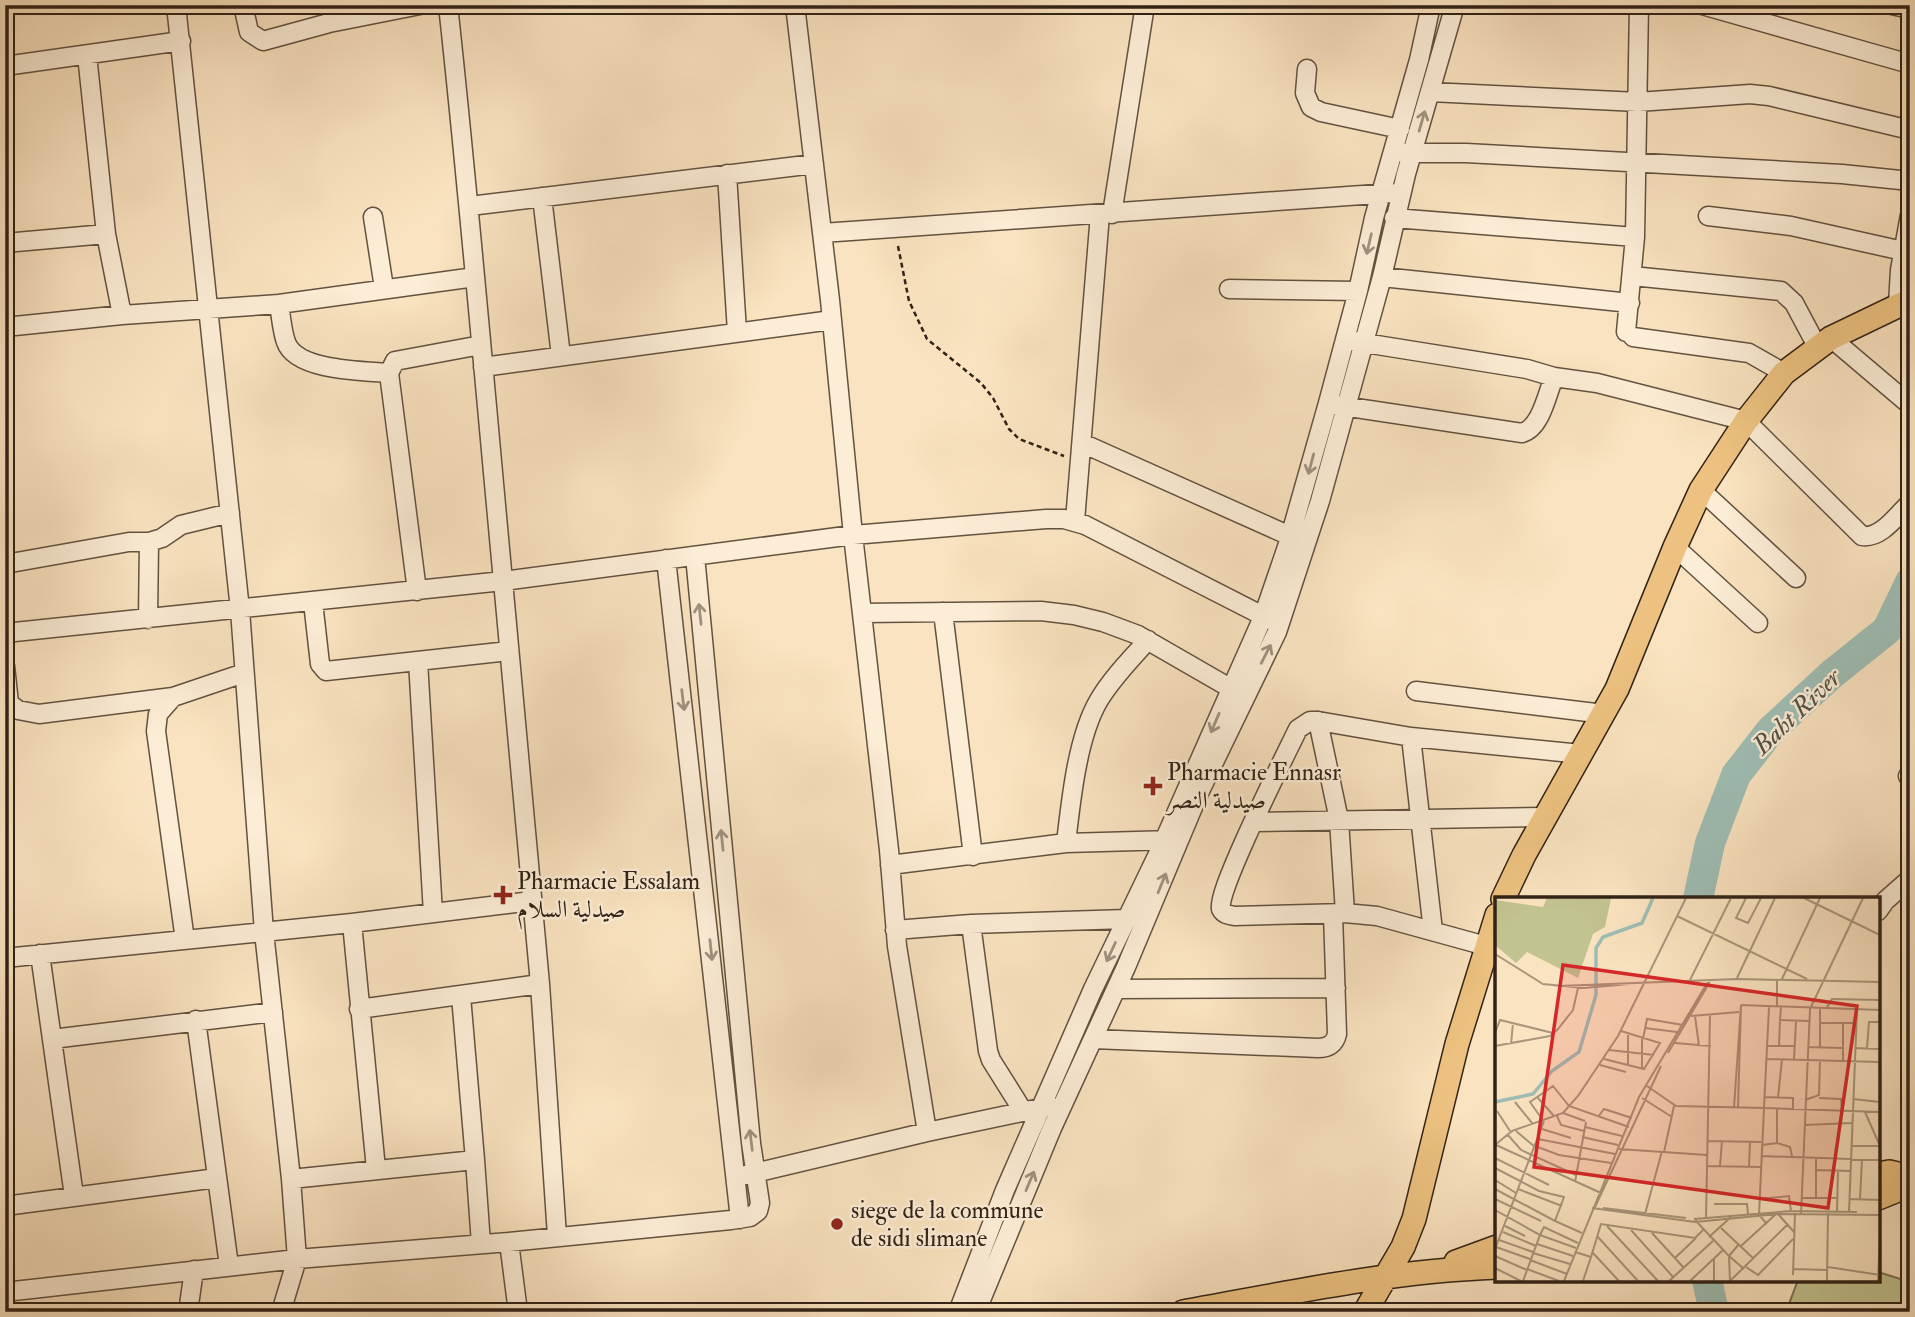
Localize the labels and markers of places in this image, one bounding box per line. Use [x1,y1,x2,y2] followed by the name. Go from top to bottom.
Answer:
[1164,757,1341,816] place label: Pharmacie Ennasr صيدلية النصر
[1145,778,1161,794] marker: Pharmacie Ennasr صيدلية النصر
[517,866,701,930] place label: Pharmacie Essalam صيدلية السلام
[495,887,511,903] marker: Pharmacie Essalam صيدلية السلام
[851,1195,1043,1254] place label: siege de la commune de sidi slimane
[829,1216,845,1232] marker: siege de la commune de sidi slimane

